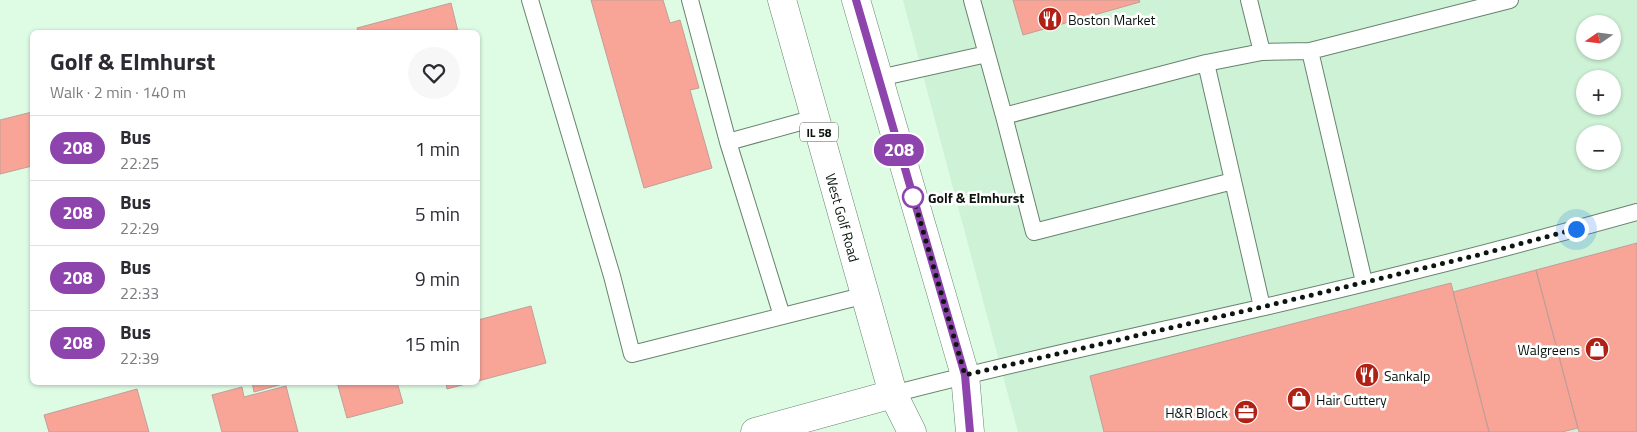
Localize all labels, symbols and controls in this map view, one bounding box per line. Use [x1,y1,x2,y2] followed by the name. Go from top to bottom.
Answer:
[1037,6,1063,32] restaurant icon: Boston Market
[1068,9,1156,30] place label: Boston Market
[1576,15,1621,60] north arrow
[1576,15,1621,170] map controls
[50,43,215,79] text: Golf & Elmhurst
[408,47,460,99] button: heart
[1576,70,1621,115] button: +
[50,80,186,104] text: Walk · 2 min · 140 m
[120,122,151,151] text: Bus
[800,122,838,142] road number: IL 58
[1576,125,1621,170] button: −
[62,134,93,161] text: 208
[415,134,460,163] text: 1 min
[870,134,928,166] line badge: 208
[884,136,914,163] text: 208
[120,151,159,175] text: 22:25
[821,171,866,264] street label: West Golf Road
[902,186,924,208] marker: Golf & Elmhurst
[120,187,151,216] text: Bus
[928,187,1024,208] place label: Golf & Elmhurst
[62,199,93,226] text: 208
[415,199,460,228] text: 5 min
[120,216,159,240] text: 22:29
[1564,217,1589,242] your location
[120,252,151,281] text: Bus
[62,264,93,291] text: 208
[415,264,460,293] text: 9 min
[120,281,159,305] text: 22:33
[120,317,151,346] text: Bus
[62,329,93,356] text: 208
[404,329,460,358] text: 15 min
[1584,336,1610,362] shop icon: Walgreens
[1517,339,1580,360] place label: Walgreens
[120,346,159,370] text: 22:39
[1354,362,1380,388] restaurant icon: Sankalp
[1384,365,1430,386] place label: Sankalp
[1286,386,1312,412] shop icon: Hair Cuttery
[1316,389,1387,410] place label: Hair Cuttery
[1233,399,1259,425] office icon: H&R Block
[1165,402,1228,423] place label: H&R Block

